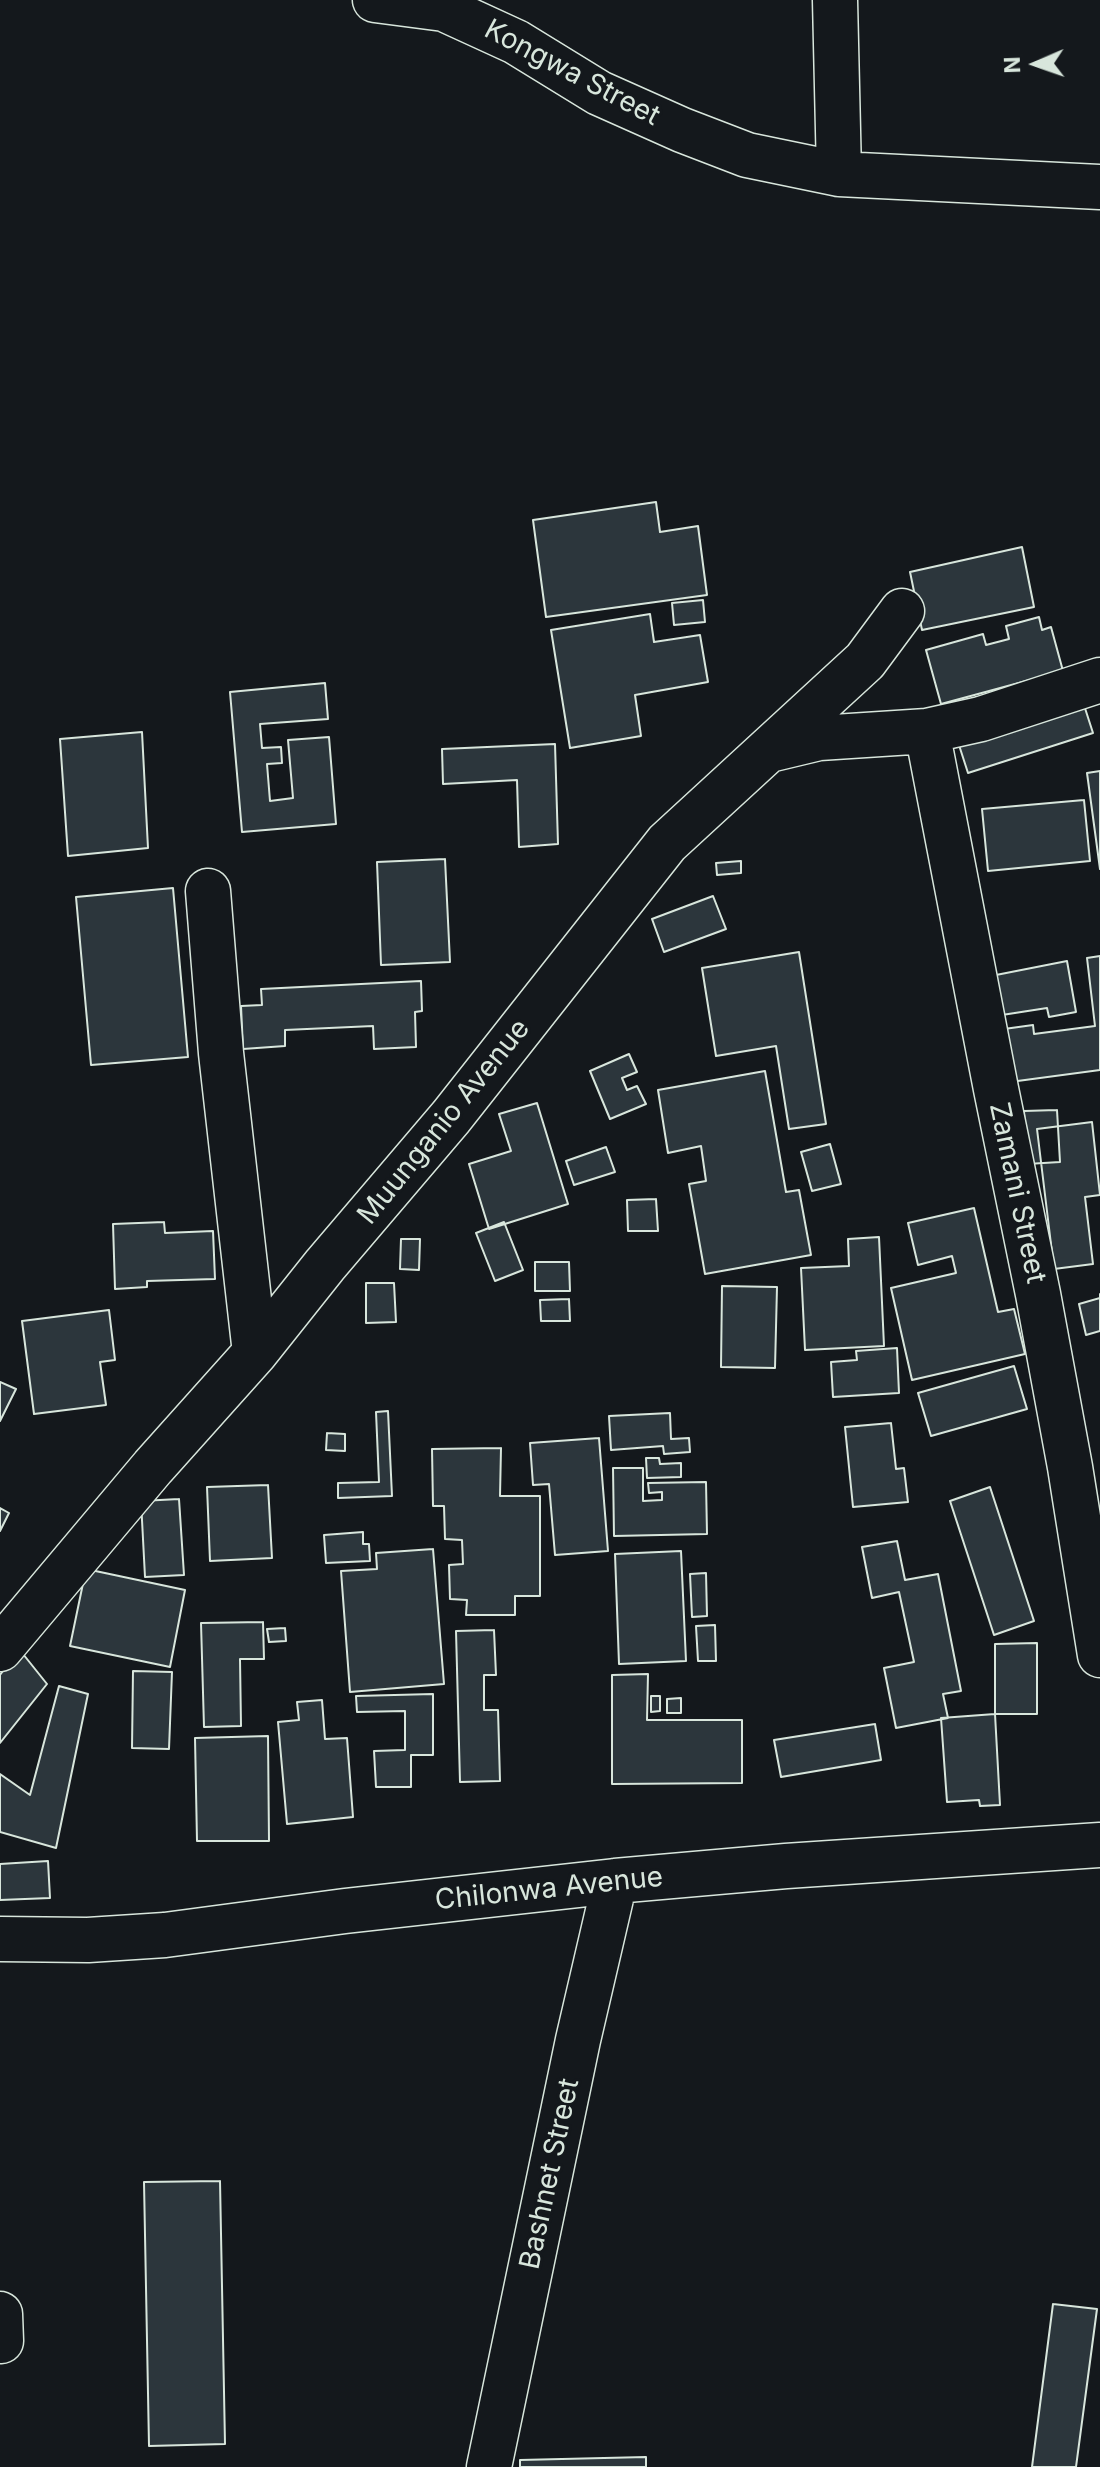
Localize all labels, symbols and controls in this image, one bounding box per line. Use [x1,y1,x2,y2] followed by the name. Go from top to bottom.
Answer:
[479,13,665,133] street label: Kongwa Street
[996,24,1076,104] north arrow
[999,56,1025,74] text: N
[351,1013,537,1231] street label: Muunganio Avenue
[981,1100,1053,1286] street label: Zamani Street
[433,1860,665,1918] street label: Chilonwa Avenue
[513,2075,587,2273] street label: Bashnet Street

